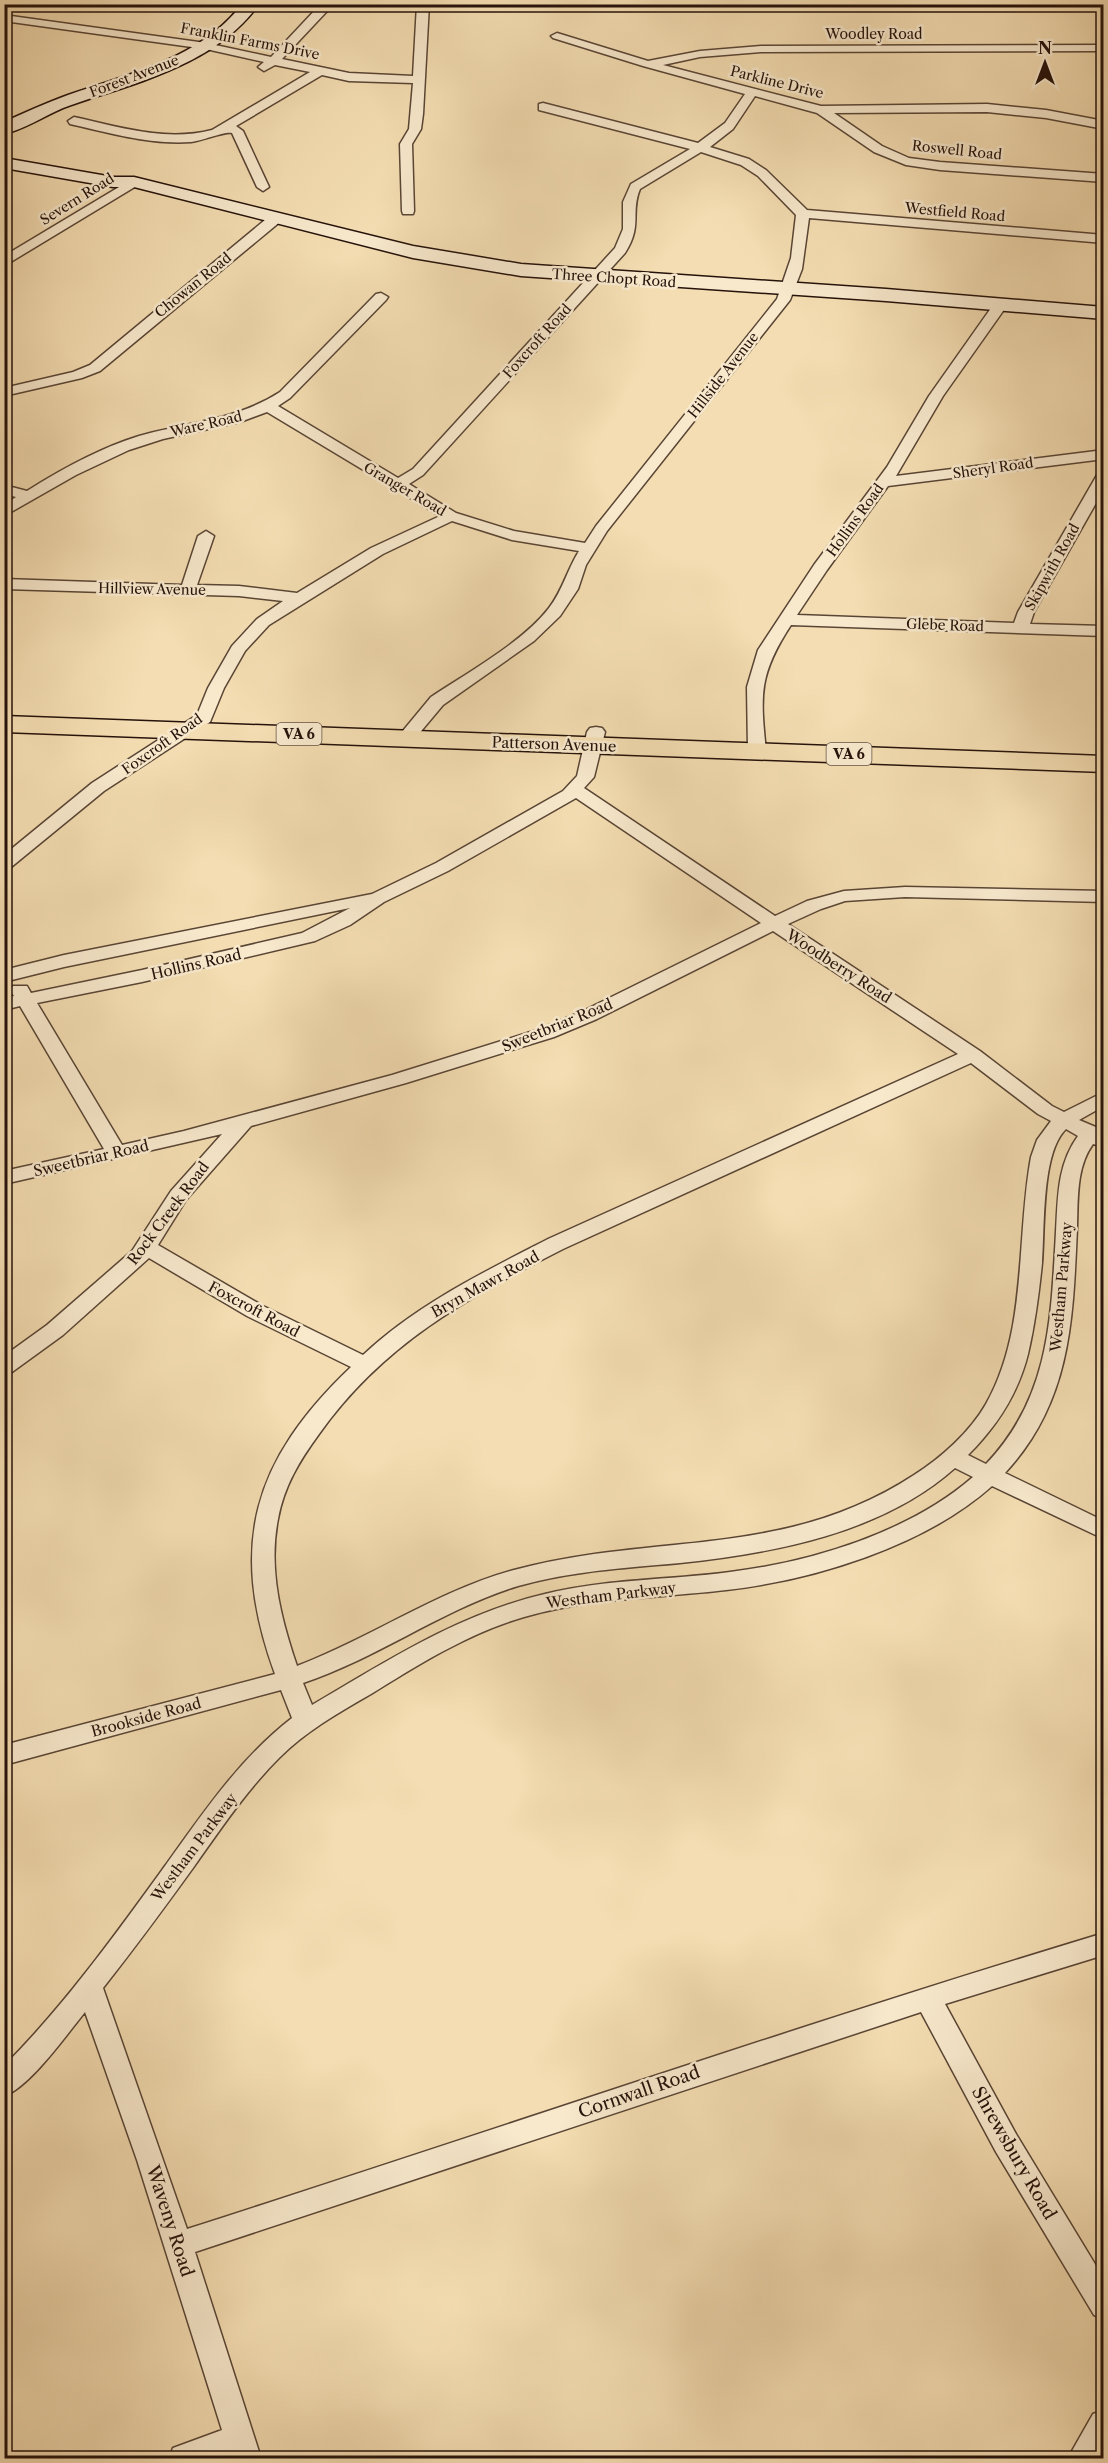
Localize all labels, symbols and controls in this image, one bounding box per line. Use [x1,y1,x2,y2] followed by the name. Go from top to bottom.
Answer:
[179,19,321,63] street label: Franklin Farms Drive
[824,25,923,43] street label: Woodley Road
[1015,33,1075,93] north arrow
[1038,38,1052,58] text: N
[87,51,181,101] street label: Forest Avenue
[728,62,826,102] street label: Parkline Drive
[911,136,1003,164] street label: Roswell Road
[37,169,118,229] street label: Severn Road
[903,199,1006,225] street label: Westfield Road
[151,248,235,321] street label: Chowan Road
[551,265,677,291] street label: Three Chopt Road
[499,300,576,382] street label: Foxcroft Road
[684,328,762,422] street label: Hillside Avenue
[167,407,244,441] street label: Ware Road
[952,453,1035,483] street label: Sheryl Road
[360,458,450,520] street label: Granger Road
[822,480,888,560] street label: Hollins Road
[1021,520,1084,614] street label: Skipwith Road
[98,579,206,599] street label: Hillview Avenue
[906,615,985,635] street label: Glebe Road
[118,709,206,778] street label: Foxcroft Road
[276,723,322,745] road number: VA 6
[491,732,617,756] street label: Patterson Avenue
[826,743,872,765] road number: VA 6
[782,924,895,1007] street label: Woodberry Road
[149,944,243,984] street label: Hollins Road
[499,994,615,1056] street label: Sweetbriar Road
[31,1135,151,1181] street label: Sweetbriar Road
[123,1158,213,1268] street label: Rock Creek Road
[1046,1220,1076,1354] street label: Westham Parkway
[428,1246,542,1322] street label: Bryn Mawr Road
[205,1277,303,1341] street label: Foxcroft Road
[544,1578,678,1613] street label: Westham Parkway
[89,1693,203,1741] street label: Brookside Road
[146,1789,241,1906] street label: Westham Parkway
[575,2061,703,2123] street label: Cornwall Road
[967,2083,1061,2223] street label: Shrewsbury Road
[141,2161,198,2280] street label: Waveny Road

